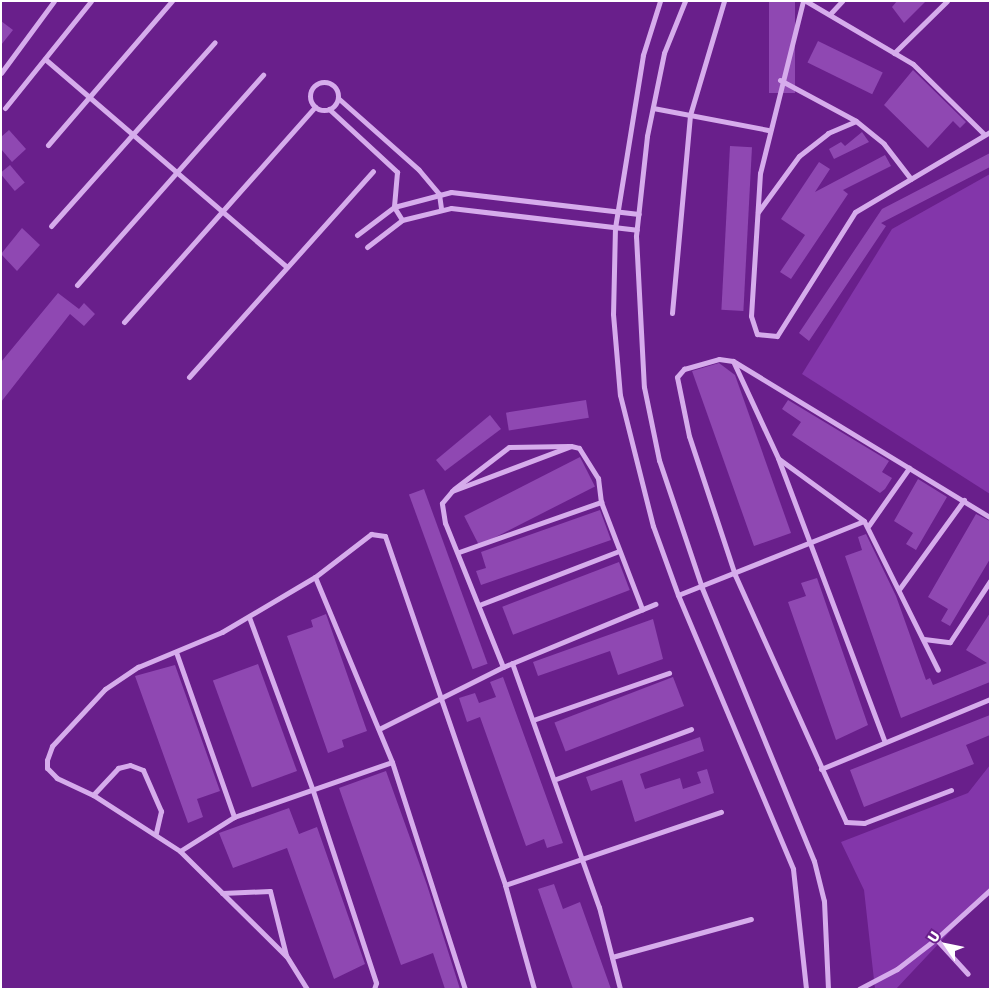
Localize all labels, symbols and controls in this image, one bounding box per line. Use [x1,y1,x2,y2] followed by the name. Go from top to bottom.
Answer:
[921,920,971,970] north arrow
[923,927,945,946] text: U

